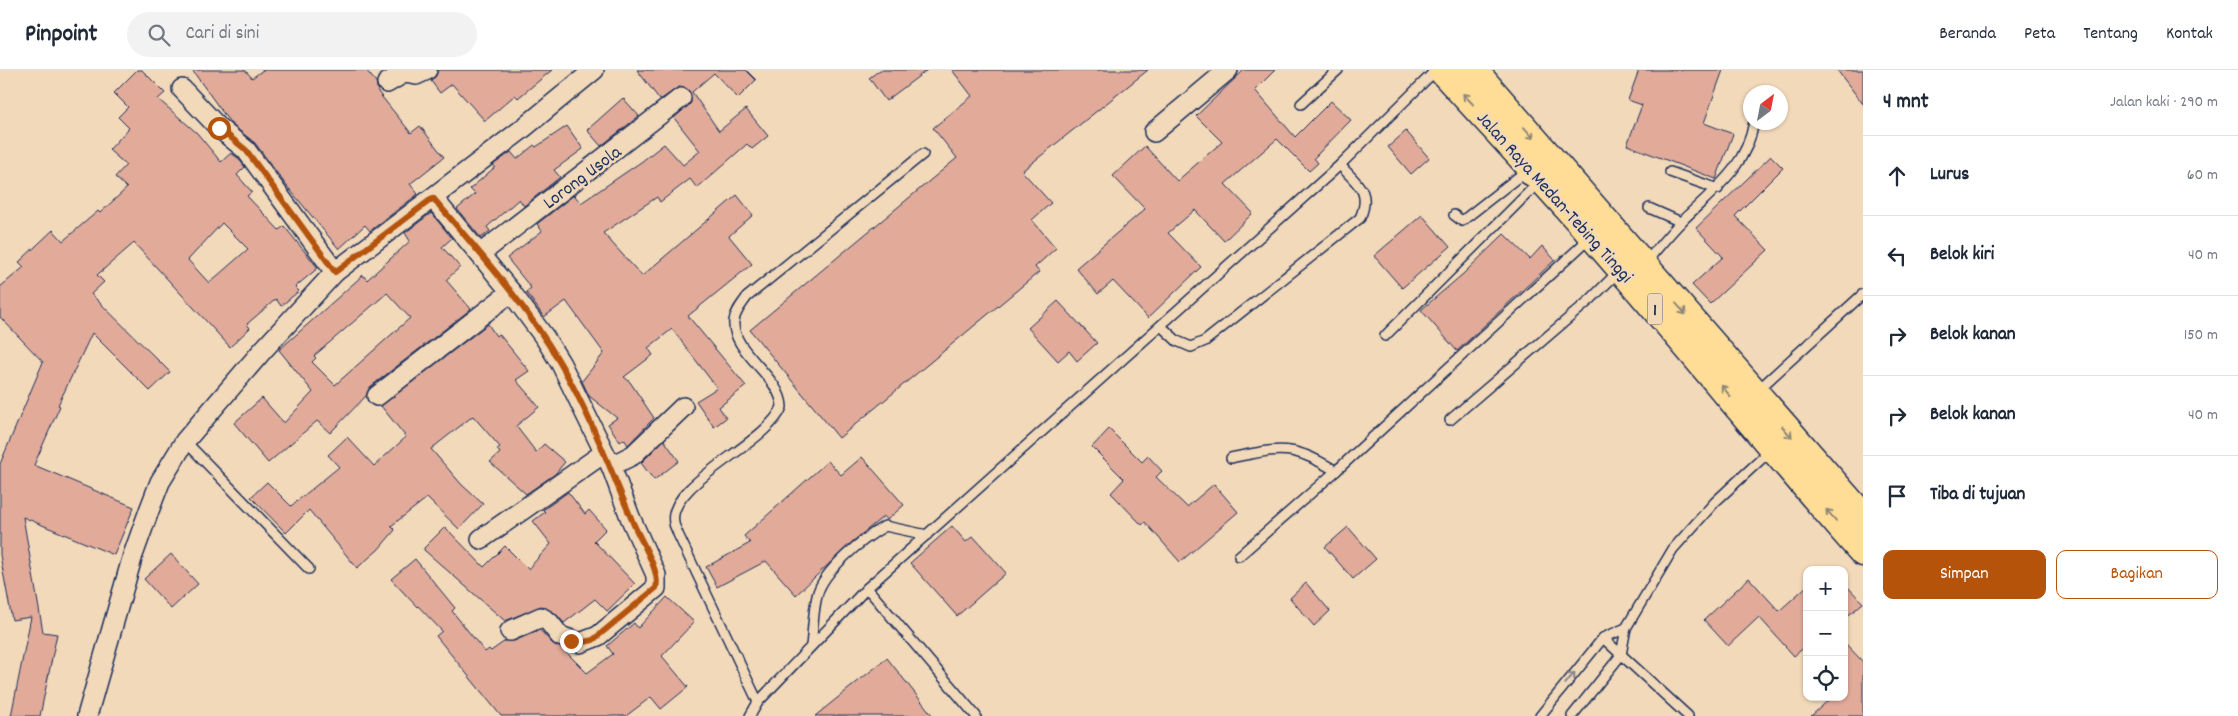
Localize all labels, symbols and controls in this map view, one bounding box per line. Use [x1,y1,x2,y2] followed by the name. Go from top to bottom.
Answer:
[127,12,477,57] search box
[25,18,97,52] text: Pinpoint
[145,21,173,49] icon: search
[185,21,259,48] text: Cari di sini
[1939,22,1996,47] text: Beranda
[2024,22,2055,47] text: Peta
[2083,22,2138,47] text: Tentang
[2166,22,2213,47] text: Kontak
[1743,85,1788,130] north arrow
[1883,88,1928,118] text: 4 mnt
[2110,91,2218,114] text: Jalan kaki · 290 m
[1462,92,1474,105] one-way arrow
[1469,106,1638,291] street label: Jalan Raya Medan-Tebing Tinggi
[208,117,231,140] route start
[1523,126,1534,139] one-way arrow
[538,140,629,217] street label: Lorong Usola
[1883,162,1911,190] icon: ahead
[1930,162,1969,189] text: Lurus
[2187,164,2218,187] text: 60 m
[1883,242,1911,270] icon: left
[1930,242,1994,269] text: Belok kiri
[2188,244,2218,267] text: 40 m
[1648,293,1662,324] road number: 1
[1675,302,1686,315] one-way arrow
[1883,322,1911,350] icon: right
[1930,322,2016,349] text: Belok kanan
[2184,324,2218,347] text: 150 m
[1720,385,1731,398] one-way arrow
[1883,402,1911,430] icon: right
[1930,402,2016,429] text: Belok kanan
[2188,404,2218,427] text: 40 m
[1781,425,1793,438] one-way arrow
[1883,482,1911,510] icon: arrive
[1930,482,2025,509] text: Tiba di tujuan
[1825,509,1837,522] one-way arrow
[1883,550,2046,599] button: Simpan
[2056,550,2218,599] button: Bagikan
[1803,566,1848,701] map controls
[1803,566,1848,611] button: +
[1803,611,1848,656] button: −
[560,630,583,653] route end
[1803,656,1848,701] button: locate
[1565,672,1576,685] one-way arrow

